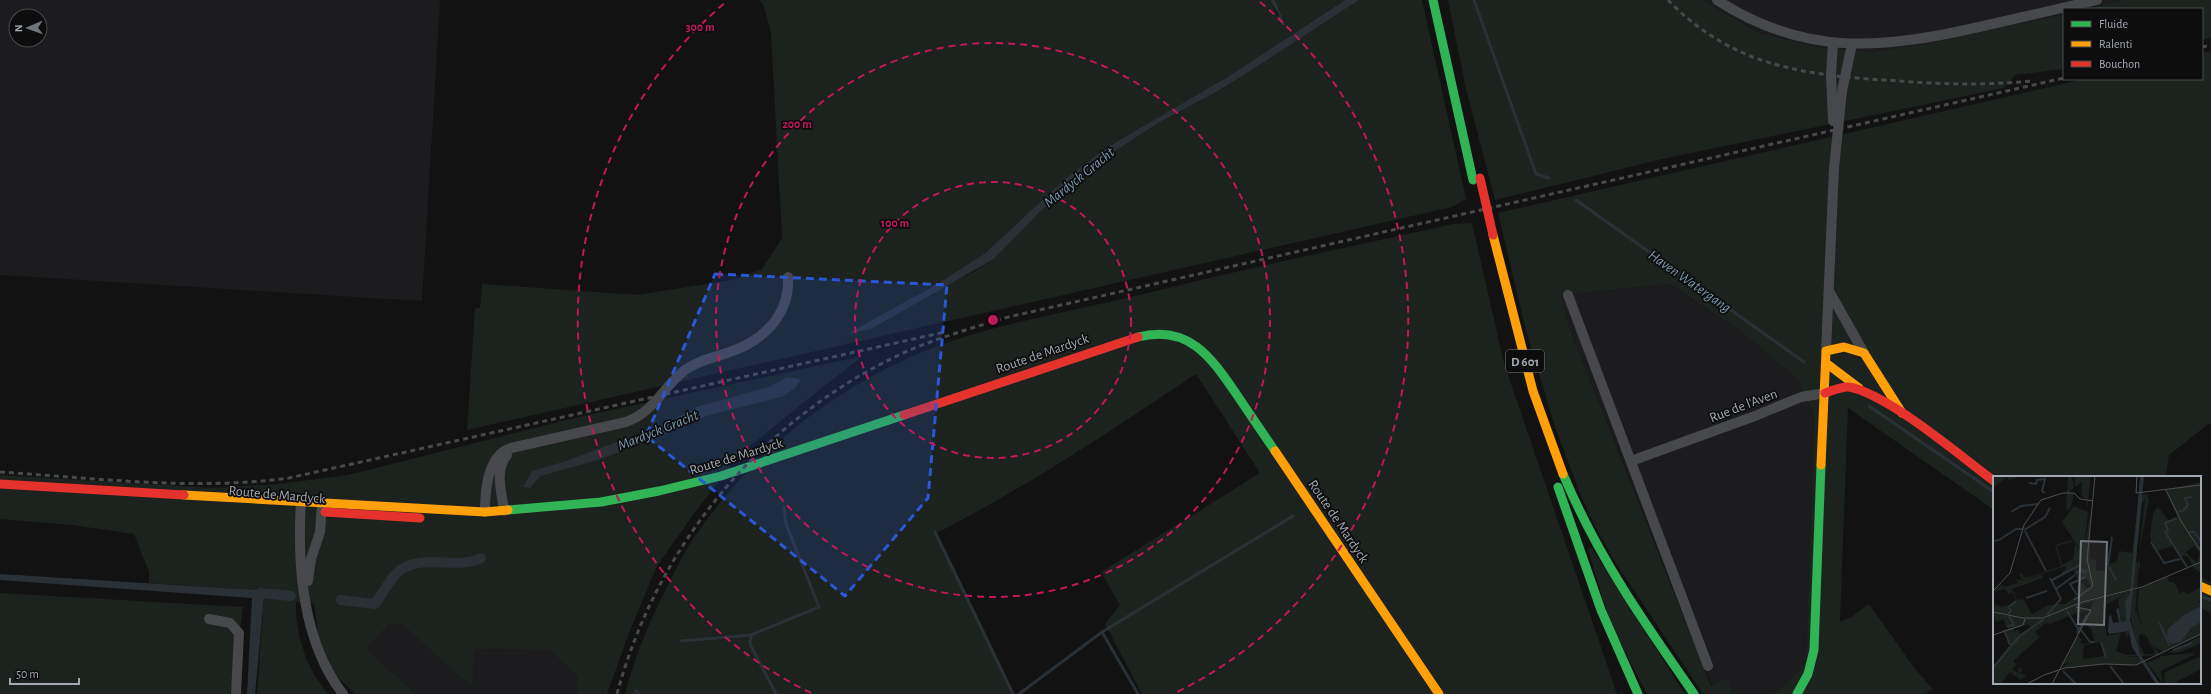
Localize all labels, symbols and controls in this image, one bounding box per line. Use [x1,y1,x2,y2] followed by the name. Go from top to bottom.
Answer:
[8,8,48,48] north arrow
[2063,8,2203,80] legend
[2099,18,2128,30] text: Fluide
[685,21,715,33] text: 300 m
[13,24,24,32] text: N
[2099,38,2132,50] text: Ralenti
[2099,58,2140,70] text: Bouchon
[782,118,812,130] text: 200 m
[1041,144,1117,210] water label: Mardyck Gracht
[881,217,909,229] text: 100 m
[1646,247,1734,315] water label: Haven Watergang
[986,313,1000,327] centre of rings
[994,331,1091,376] street label: Route de Mardyck
[1506,350,1544,372] road number: D 601
[1707,387,1779,425] street label: Rue de l'Aven
[616,407,701,454] water label: Mardyck Gracht
[688,436,785,478] street label: Route de Mardyck
[1993,476,2201,684] inset map
[1305,477,1371,566] street label: Route de Mardyck
[228,484,326,506] street label: Route de Mardyck
[10,660,79,686] scale bar
[16,668,39,680] text: 50 m

